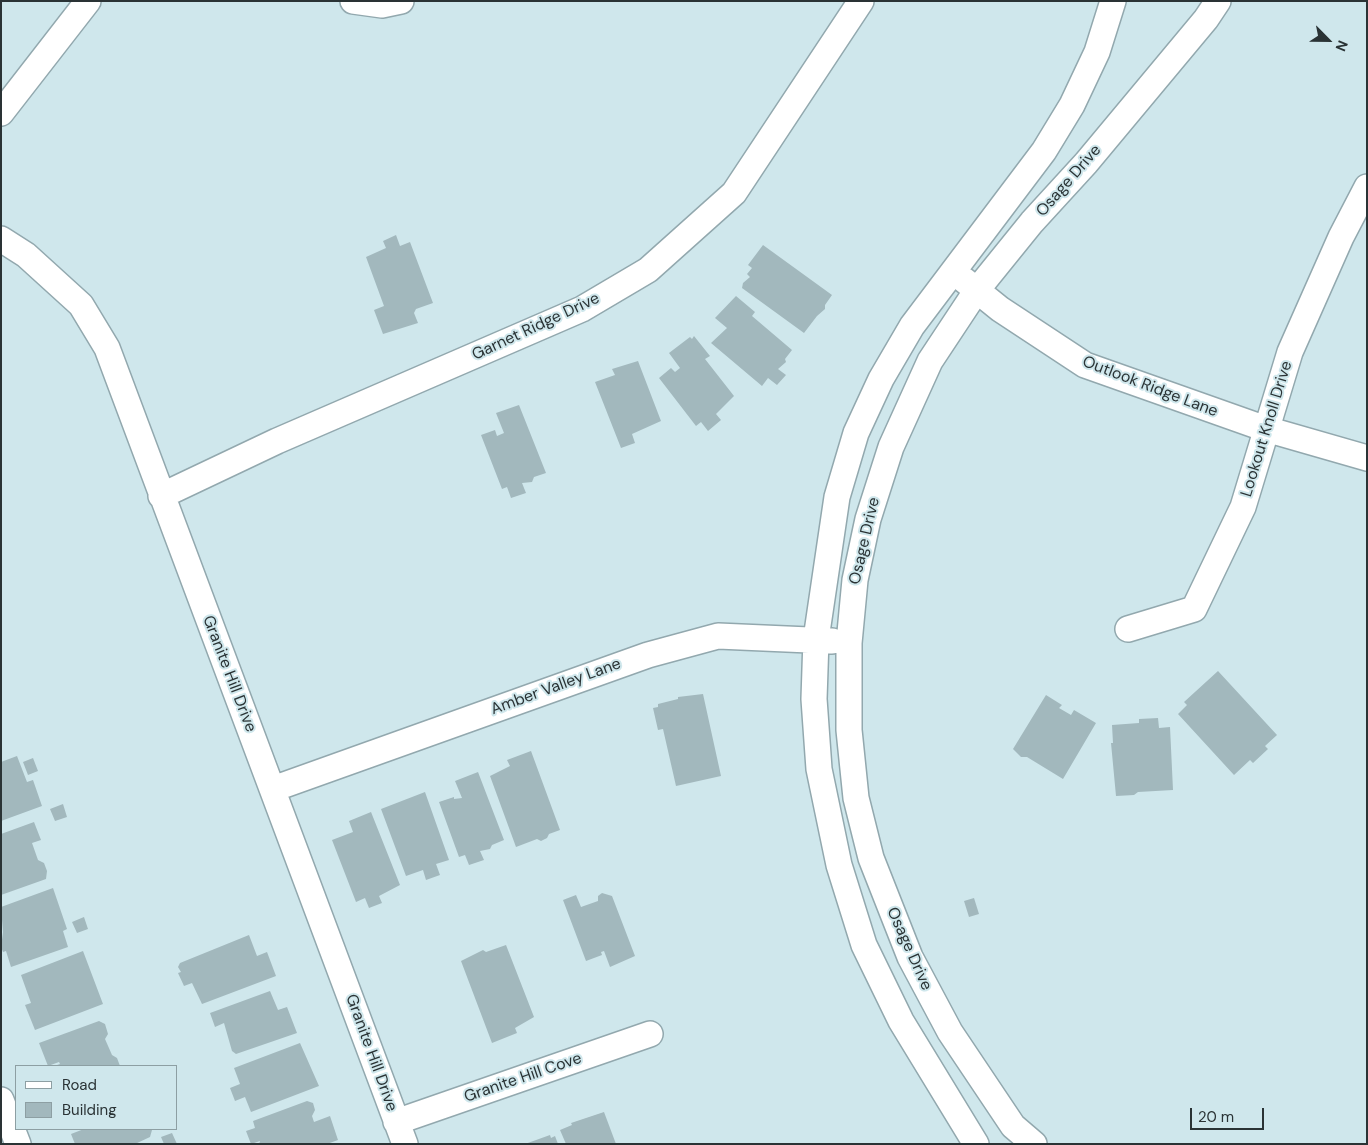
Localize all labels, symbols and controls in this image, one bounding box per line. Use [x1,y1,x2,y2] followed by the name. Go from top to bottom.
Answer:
[1303,15,1353,65] north arrow
[1332,38,1352,54] text: N
[1033,141,1105,221] street label: Osage Drive
[469,289,603,365] street label: Garnet Ridge Drive
[1080,352,1220,422] street label: Outlook Ridge Lane
[1237,359,1297,499] street label: Lookout Knoll Drive
[846,496,884,586] street label: Osage Drive
[198,613,260,735] street label: Granite Hill Drive
[488,655,624,719] street label: Amber Valley Lane
[882,904,936,994] street label: Osage Drive
[341,992,401,1114] street label: Granite Hill Drive
[462,1049,584,1107] street label: Granite Hill Cove
[15,1065,178,1130] legend
[62,1075,97,1095] text: Road
[1193,1098,1267,1130] scale bar
[62,1100,117,1120] text: Building
[1198,1107,1234,1127] text: 20 m

